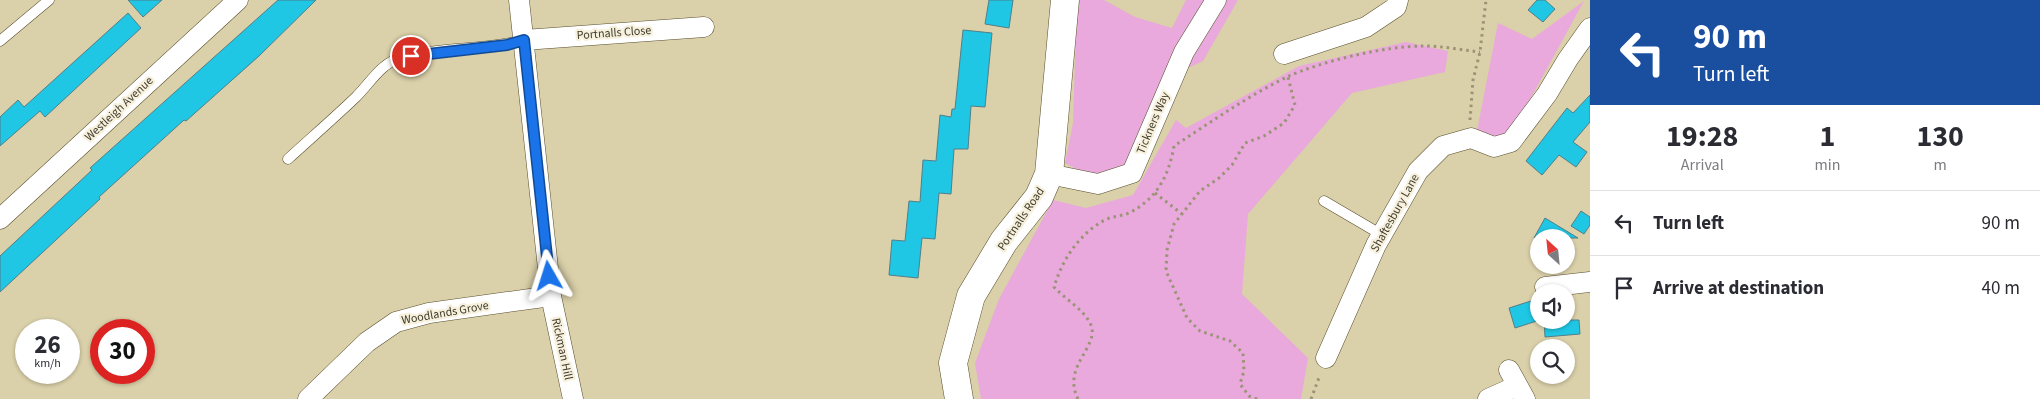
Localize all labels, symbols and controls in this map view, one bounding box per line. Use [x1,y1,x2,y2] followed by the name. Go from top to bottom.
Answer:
[1693,12,1767,62] text: 90 m
[1610,20,1675,85] icon: left
[576,22,652,44] street label: Portnalls Close
[390,35,432,77] pin
[397,42,425,70] icon: arrive
[1693,58,1769,90] text: Turn left
[81,73,157,145] street label: Westleigh Avenue
[1132,89,1174,157] street label: Tickners Way
[1666,115,1738,158] text: 19:28
[1819,115,1835,158] text: 1
[1916,115,1964,158] text: 130
[1681,154,1724,176] text: Arrival
[1814,154,1840,176] text: min
[1934,154,1947,176] text: m
[1366,171,1424,255] street label: Shaftesbury Lane
[993,184,1049,254] street label: Portnalls Road
[1610,209,1638,237] icon: left
[1653,210,1724,237] text: Turn left
[1982,210,2020,237] text: 90 m
[1530,229,1575,274] north arrow
[1530,229,1575,384] map controls
[522,249,574,301] position arrow
[1610,274,1638,302] icon: arrive
[1653,275,1824,302] text: Arrive at destination
[1982,275,2020,302] text: 40 m
[1530,284,1575,329] button: sound
[400,297,490,329] street label: Woodlands Grove
[547,316,577,382] street label: Rickman Hill
[90,319,155,384] speed limit sign: 30
[34,327,61,363] text: 26
[1530,339,1575,384] button: search
[34,355,61,372] text: km/h

